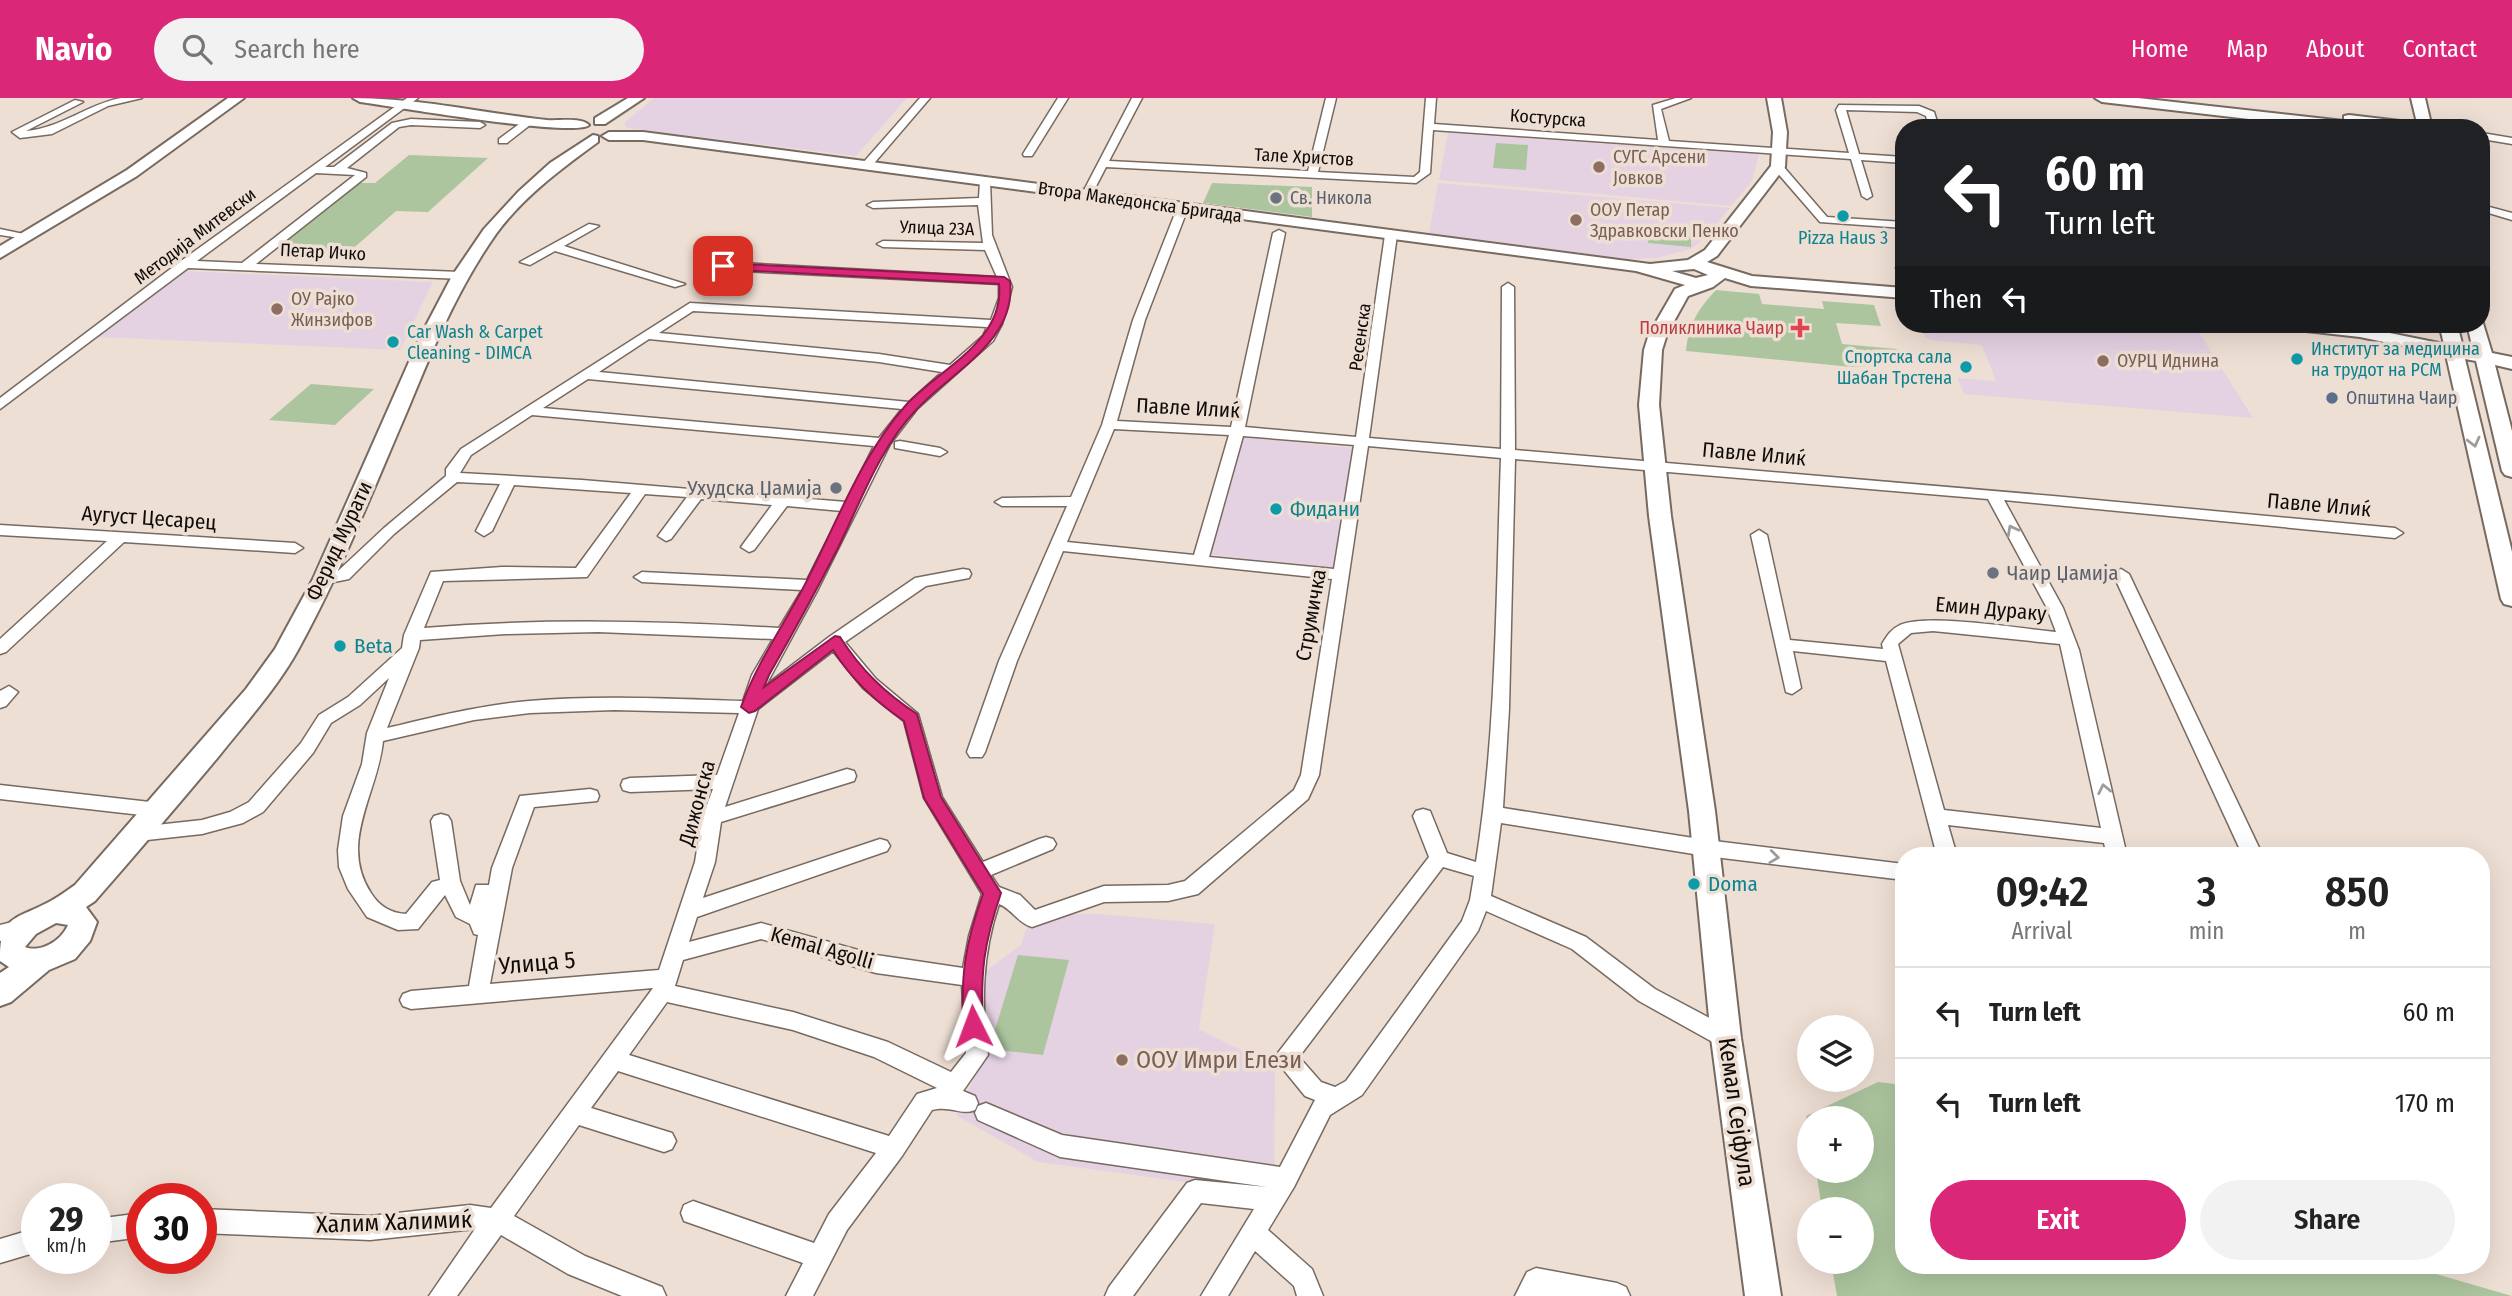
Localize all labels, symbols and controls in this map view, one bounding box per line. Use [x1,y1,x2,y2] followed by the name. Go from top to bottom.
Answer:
[154,18,644,81] search box
[35,29,112,69] text: Navio
[178,30,216,68] icon: search
[234,34,360,65] text: Search here
[2131,35,2188,63] text: Home
[2226,35,2268,63] text: Map
[2306,35,2364,63] text: About
[2402,35,2477,63] text: Contact
[1509,104,1587,132] street label: Костурска
[1254,143,1354,171] street label: Тале Христов
[2045,144,2145,203] text: 60 m
[1613,146,1706,189] place label: СУГС Арсени Јовков
[1930,147,2021,238] icon: left
[1591,159,1607,175] marker: СУГС Арсени Јовков
[1037,177,1244,227] street label: Втора Македонска Бригада
[130,183,260,289] street label: Методија Митевски
[1290,187,1372,209] place label: Св. Никола
[1268,190,1284,206] marker: Св. Никола
[1590,199,1739,242] place label: ООУ Петар Здравковски Пенко
[2045,204,2155,242] text: Turn left
[1835,208,1851,224] marker: Pizza Haus 3
[1568,212,1584,228] marker: ООУ Петар Здравковски Пенко
[898,216,975,240] street label: Улица 23А
[1798,227,1888,249] place label: Pizza Haus 3
[693,236,753,296] pin
[279,239,367,265] street label: Петар Ичко
[704,247,742,285] icon: arrive
[1996,280,2034,318] icon: left
[1930,284,1982,315] text: Then
[291,288,373,331] place label: ОУ Рајко Жинзифов
[269,301,285,317] marker: ОУ Рајко Жинзифов
[1344,301,1376,372] street label: Ресенска
[1639,317,1784,339] place label: Поликлиника Чаир
[1790,318,1810,338] marker: Поликлиника Чаир
[407,321,543,364] place label: Car Wash & Carpet Cleaning - DIMCA
[385,334,401,350] marker: Car Wash & Carpet Cleaning - DIMCA
[2311,338,2480,381] place label: Институт за медицина на трудот на РСМ
[1837,346,1952,389] place label: Спортска сала Шабан Трстена
[2117,350,2219,372] place label: ОУРЦ Иднина
[2289,351,2305,367] marker: Институт за медицина на трудот на РСМ
[2095,353,2111,369] marker: ОУРЦ Иднина
[1958,359,1974,375] marker: Спортска сала Шабан Трстена
[2346,387,2457,409] place label: Општина Чаир
[2324,390,2340,406] marker: Општина Чаир
[1135,392,1241,424] street label: Павле Илиќ
[2466,436,2480,448] one-way arrow
[1701,437,1807,472] street label: Павле Илиќ
[686,475,822,501] place label: Ухудска Џамија
[300,477,378,605] street label: Ферид Мурати
[828,480,844,496] marker: Ухудска Џамија
[2266,488,2372,523] street label: Павле Илиќ
[1290,496,1360,522] place label: Фидани
[81,500,217,536] street label: Аугуст Цесарец
[1268,501,1284,517] marker: Фидани
[2007,525,2021,537] one-way arrow
[2007,560,2119,586] place label: Чаир Џамија
[1985,565,2001,581] marker: Чаир Џамија
[1290,567,1332,663] street label: Струмичка
[1934,591,2048,627] street label: Емин Дураку
[354,633,393,659] place label: Beta
[332,638,348,654] marker: Beta
[673,757,721,849] street label: Дижонска
[2097,783,2112,795] one-way arrow
[1768,849,1779,864] one-way arrow
[1995,867,2088,917] text: 09:42
[2197,867,2216,917] text: 3
[2325,867,2390,917] text: 850
[1708,871,1758,897] place label: Doma
[1686,876,1702,892] marker: Doma
[2011,917,2072,945] text: Arrival
[2189,917,2224,945] text: min
[2348,917,2366,945] text: m
[768,921,876,975] street label: Kemal Agolli
[497,946,576,980] street label: Улица 5
[936,989,1010,1063] position arrow
[1930,994,1968,1032] icon: left
[1989,997,2081,1028] text: Turn left
[2402,997,2455,1028] text: 60 m
[1797,1015,1874,1274] map controls
[1797,1015,1874,1092] button: layers
[1713,1036,1761,1188] street label: Кемал Сејфула
[1136,1046,1302,1074] place label: ООУ Имри Елези
[1114,1052,1130,1068] marker: ООУ Имри Елези
[1930,1085,1968,1123] icon: left
[1989,1088,2081,1119] text: Turn left
[2395,1088,2455,1119] text: 170 m
[1797,1106,1874,1183] button: +
[1930,1180,2186,1260] button: Exit
[2200,1180,2455,1260] button: Share
[126,1183,217,1274] speed limit sign: 30
[1797,1197,1874,1274] button: −
[49,1198,84,1240] text: 29
[316,1205,473,1239] street label: Халим Халимиќ
[46,1235,87,1257] text: km/h

